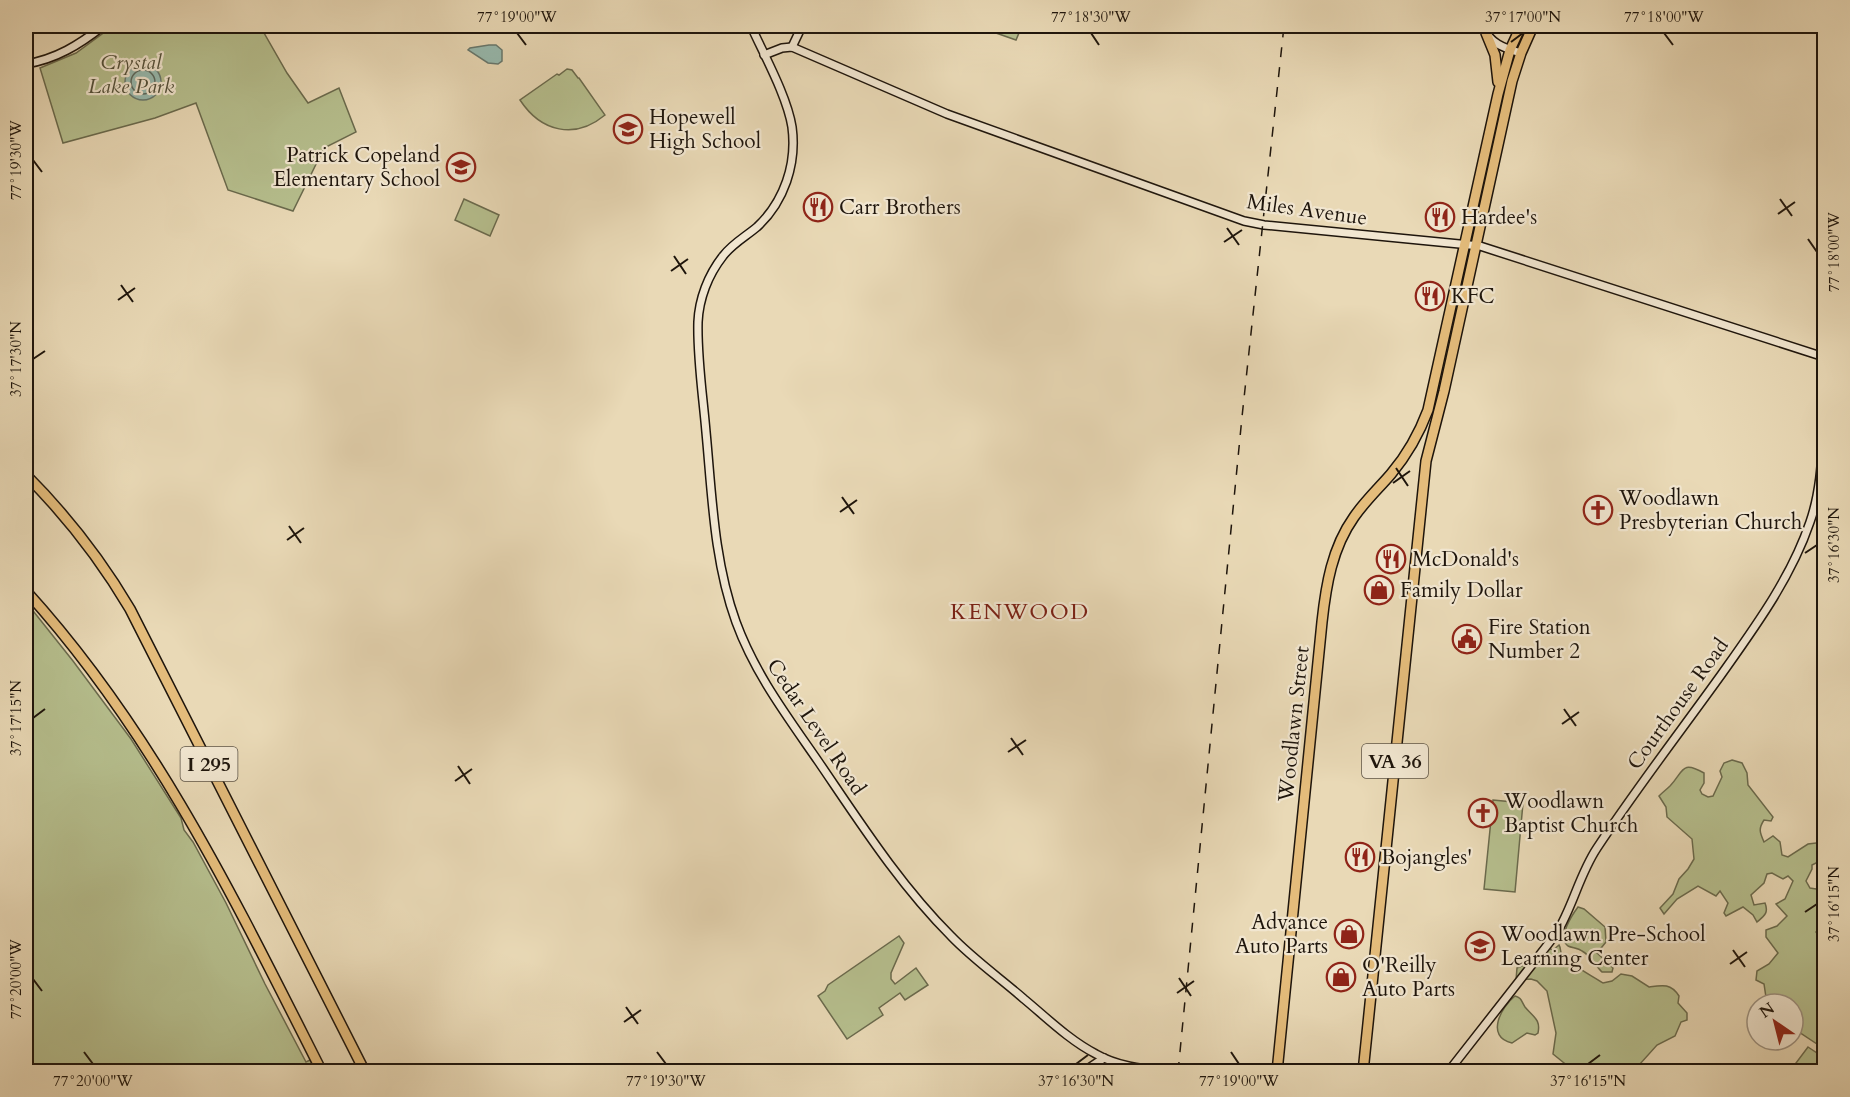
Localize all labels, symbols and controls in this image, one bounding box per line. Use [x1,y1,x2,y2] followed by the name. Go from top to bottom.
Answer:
[477,7,557,27] text: 77°19'00"W
[1051,7,1131,27] text: 77°18'30"W
[1485,7,1561,27] text: 37°17'00"N
[1624,7,1704,27] text: 77°18'00"W
[88,48,175,101] park label: Crystal Lake Park
[649,103,761,156] place label: Hopewell High School
[612,113,644,145] school or university icon: Hopewell High School
[6,120,26,200] text: 77°19'30"W
[273,141,440,194] place label: Patrick Copeland Elementary School
[445,151,477,183] school or university icon: Patrick Copeland Elementary School
[1245,187,1369,233] street label: Miles Avenue
[802,191,834,223] restaurant icon: Carr Brothers
[839,193,961,222] place label: Carr Brothers
[1424,201,1456,233] restaurant icon: Hardee's
[1461,203,1537,232] place label: Hardee's
[1824,212,1844,292] text: 77°18'00"W
[1414,280,1446,312] restaurant icon: KFC
[1451,282,1495,311] place label: KFC
[6,321,26,397] text: 37°17'30"N
[1618,484,1803,537] place label: Woodlawn Presbyterian Church
[1582,494,1614,526] church icon: Woodlawn Presbyterian Church
[1824,507,1844,583] text: 37°16'30"N
[1375,543,1407,575] restaurant icon: McDonald's
[1412,545,1519,574] place label: McDonald's
[1363,574,1395,606] shop icon: Family Dollar
[1400,576,1523,605] place label: Family Dollar
[950,597,1090,627] district label: KENWOOD
[1488,613,1591,666] place label: Fire Station Number 2
[1451,623,1483,655] public building icon: Fire Station Number 2
[1620,632,1736,776] street label: Courthouse Road
[1271,644,1317,804] street label: Woodlawn Street
[760,653,872,801] street label: Cedar Level Road
[6,680,26,756] text: 37°17'15"N
[1362,744,1428,778] road number: VA 36
[180,747,238,781] road number: I 295
[1503,787,1639,840] place label: Woodlawn Baptist Church
[1467,797,1499,829] church icon: Woodlawn Baptist Church
[1344,841,1376,873] restaurant icon: Bojangles'
[1381,843,1472,872] place label: Bojangles'
[1824,866,1844,942] text: 37°16'15"N
[1235,908,1328,961] place label: Advance Auto Parts
[1333,918,1365,950] shop icon: Advance Auto Parts
[1500,920,1706,973] place label: Woodlawn Pre-School Learning Center
[1464,930,1496,962] school or university icon: Woodlawn Pre-School Learning Center
[6,939,26,1019] text: 77°20'00"W
[1362,951,1455,1004] place label: O'Reilly Auto Parts
[1325,961,1357,993] shop icon: O'Reilly Auto Parts
[1745,992,1805,1052] north arrow
[1755,997,1779,1024] text: N
[53,1071,133,1091] text: 77°20'00"W
[626,1071,706,1091] text: 77°19'30"W
[1038,1071,1114,1091] text: 37°16'30"N
[1199,1071,1279,1091] text: 77°19'00"W
[1550,1071,1626,1091] text: 37°16'15"N

